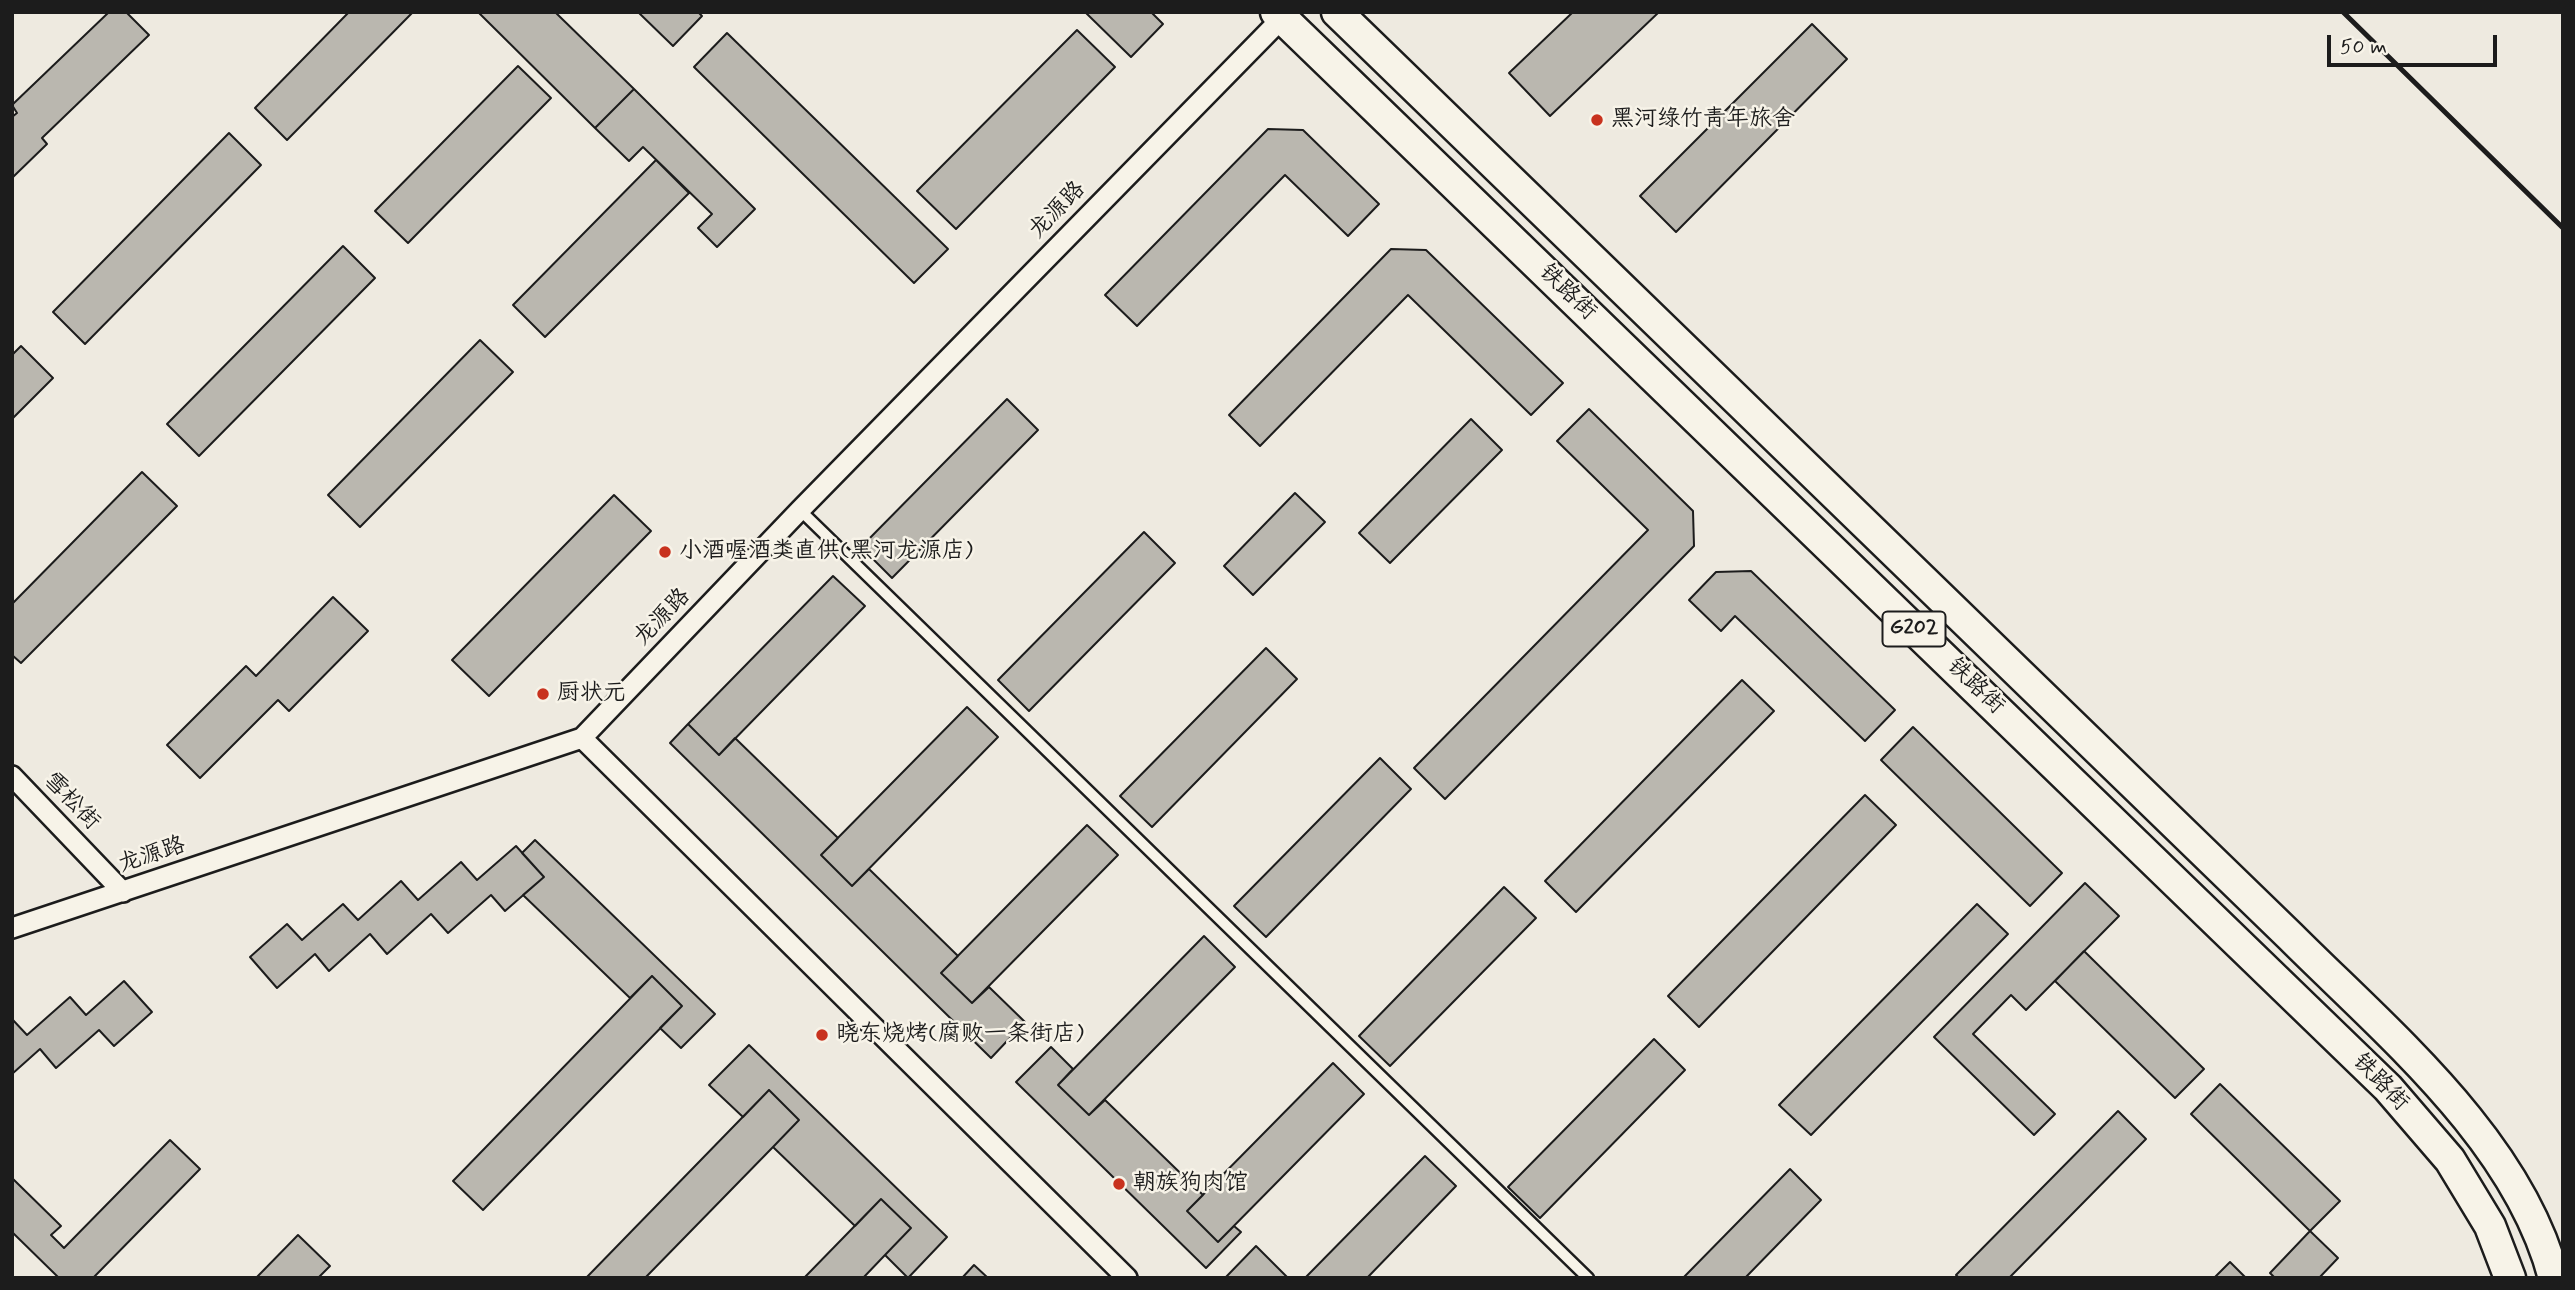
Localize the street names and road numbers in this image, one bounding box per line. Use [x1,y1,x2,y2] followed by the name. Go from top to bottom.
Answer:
[1024,177,1092,245] street label: 龙源路
[1533,259,1601,327] street label: 铁路街
[629,584,697,652] street label: 龙源路
[1882,612,1946,646] road number: G202
[1941,653,2009,721] street label: 铁路街
[37,768,105,836] street label: 雪松街
[115,832,189,880] street label: 龙源路
[2346,1049,2414,1117] street label: 铁路街

